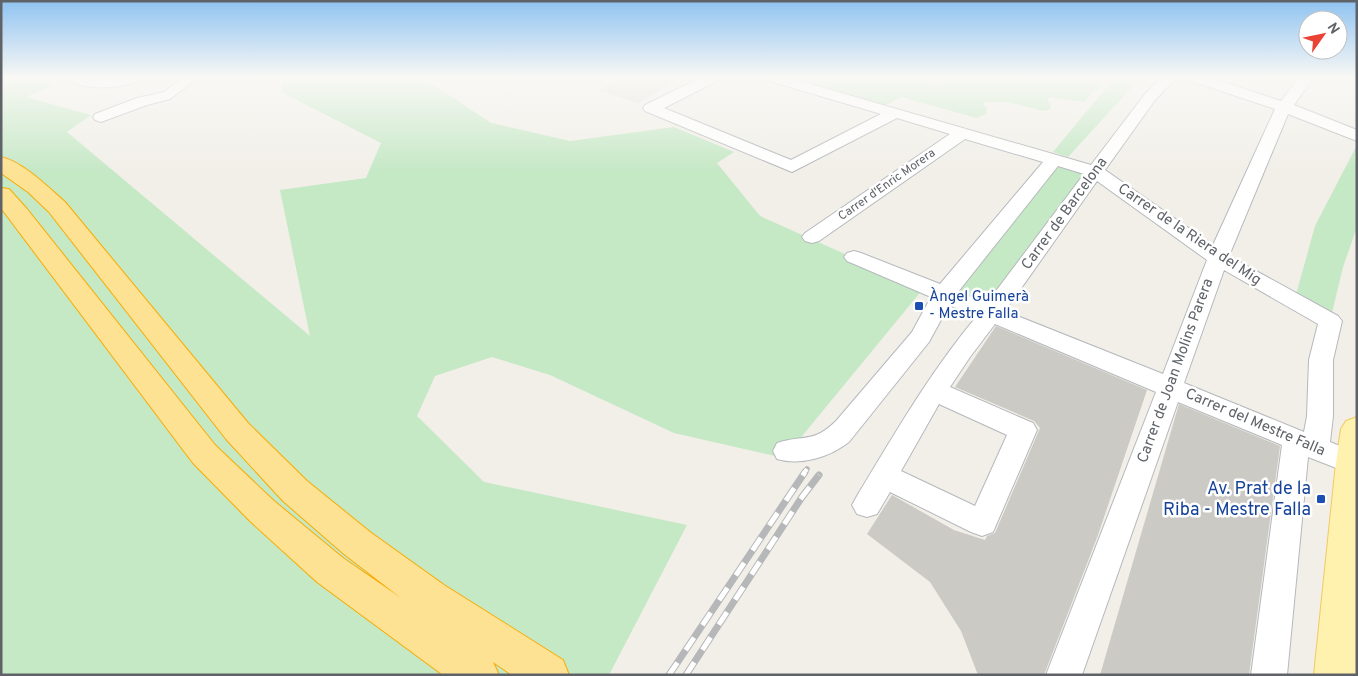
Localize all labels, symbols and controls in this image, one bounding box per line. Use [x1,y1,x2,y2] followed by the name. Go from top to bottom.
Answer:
[1298,10,1348,60] north arrow
[1323,20,1343,38] text: N
[835,145,939,225] street label: Carrer d'Enric Morera
[1018,154,1112,274] street label: Carrer de Barcelona
[1114,180,1264,290] street label: Carrer de la Riera del Mig
[1134,276,1218,466] street label: Carrer de Joan Molins Parera
[929,287,1029,324] place label: Àngel Guimerà - Mestre Falla
[913,300,925,312] marker: Àngel Guimerà - Mestre Falla
[1182,385,1328,461] street label: Carrer del Mestre Falla
[1163,478,1311,522] place label: Av. Prat de la Riba - Mestre Falla
[1315,493,1327,505] marker: Av. Prat de la Riba - Mestre Falla

